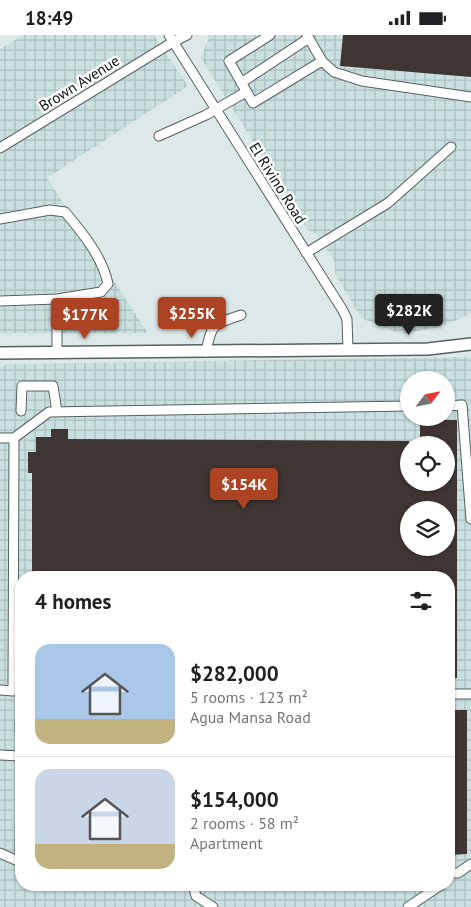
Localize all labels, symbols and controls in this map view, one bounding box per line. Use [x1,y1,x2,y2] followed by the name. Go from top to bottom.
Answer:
[25,6,73,30] text: 18:49
[35,51,123,115] street label: Brown Avenue
[245,139,311,227] street label: El Rivino Road
[374,293,444,336] pin: $282K
[50,297,120,340] pin: $177K
[157,297,227,339] pin: $255K
[386,300,432,320] text: $282K
[169,303,215,323] text: $255K
[62,304,108,324] text: $177K
[400,371,455,426] north arrow
[400,371,455,556] map controls
[400,436,455,491] button: locate
[209,467,279,510] pin: $154K
[221,474,267,494] text: $154K
[400,501,455,556] button: layers
[407,587,435,615] icon: filters
[35,588,111,615] text: 4 homes
[190,660,279,687] text: $282,000
[75,664,135,724] icon: home
[190,687,308,707] text: 5 rooms · 123 m²
[190,707,311,727] text: Agua Mansa Road
[190,786,279,813] text: $154,000
[75,789,135,849] icon: home
[190,813,299,833] text: 2 rooms · 58 m²
[190,833,263,853] text: Apartment

